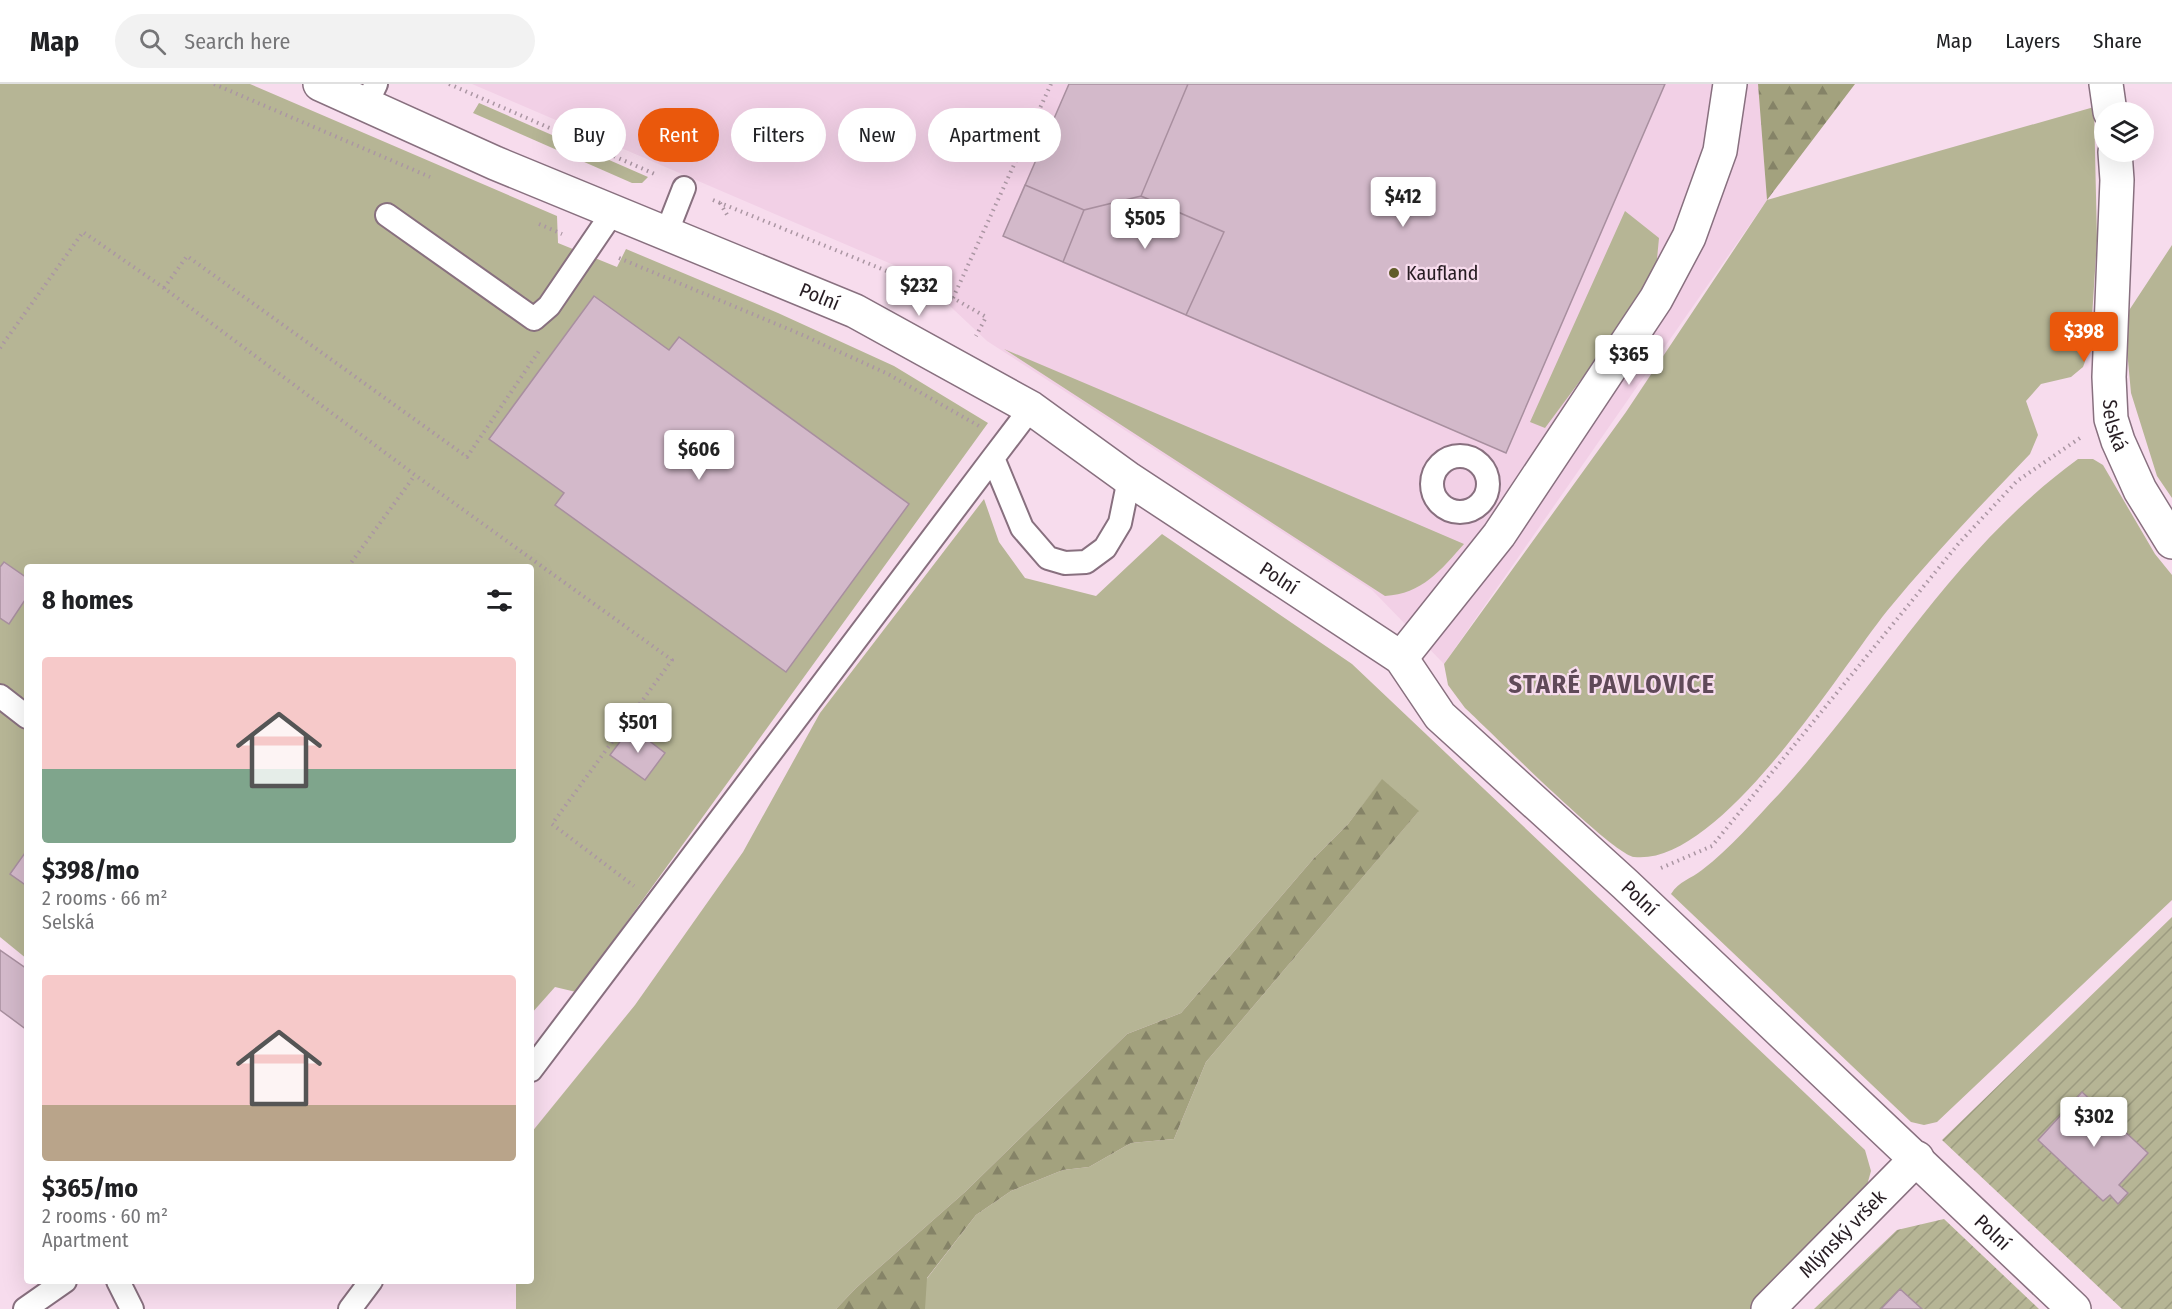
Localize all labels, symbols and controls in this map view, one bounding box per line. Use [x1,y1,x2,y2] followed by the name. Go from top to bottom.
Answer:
[115,14,535,68] search box
[30,25,79,58] text: Map
[136,25,169,58] icon: search
[184,28,290,55] text: Search here
[1936,28,1972,54] text: Map
[2005,28,2060,54] text: Layers
[2093,28,2142,54] text: Share
[2094,102,2154,162] map controls
[2094,102,2154,162] button: layers
[552,108,626,162] chip: Buy
[638,108,719,162] chip: Rent
[731,108,826,162] chip: Filters
[838,108,916,162] chip: New
[928,108,1061,162] chip: Apartment
[1367,177,1439,228] pin: $412
[1385,184,1421,208] text: $412
[1109,199,1181,250] pin: $505
[1125,206,1165,230] text: $505
[1406,261,1479,285] place label: Kaufland
[883,266,955,317] pin: $232
[1387,266,1401,280] marker: Kaufland
[900,273,938,297] text: $232
[796,278,843,315] street label: Polní
[2048,312,2120,363] pin: $398
[2064,319,2104,343] text: $398
[1593,335,1665,386] pin: $365
[1609,342,1649,366] text: $365
[2098,399,2133,455] street label: Selská
[663,430,735,481] pin: $606
[678,437,720,461] text: $606
[1255,556,1303,599] street label: Polní
[483,584,516,617] icon: filters
[42,585,133,616] text: 8 homes
[1508,668,1716,700] district label: STARÉ PAVLOVICE
[225,696,333,804] icon: home
[602,703,674,754] pin: $501
[619,710,657,734] text: $501
[42,855,139,886] text: $398/mo
[1617,875,1663,921] street label: Polní
[42,886,168,910] text: 2 rooms · 66 m²
[42,910,94,934] text: Selská
[225,1014,333,1122] icon: home
[2058,1097,2130,1148] pin: $302
[2074,1104,2114,1128] text: $302
[42,1173,138,1204] text: $365/mo
[1794,1184,1891,1282] street label: Mlýnský vršek
[42,1204,168,1228] text: 2 rooms · 60 m²
[1970,1209,2016,1255] street label: Polní
[42,1228,129,1252] text: Apartment

